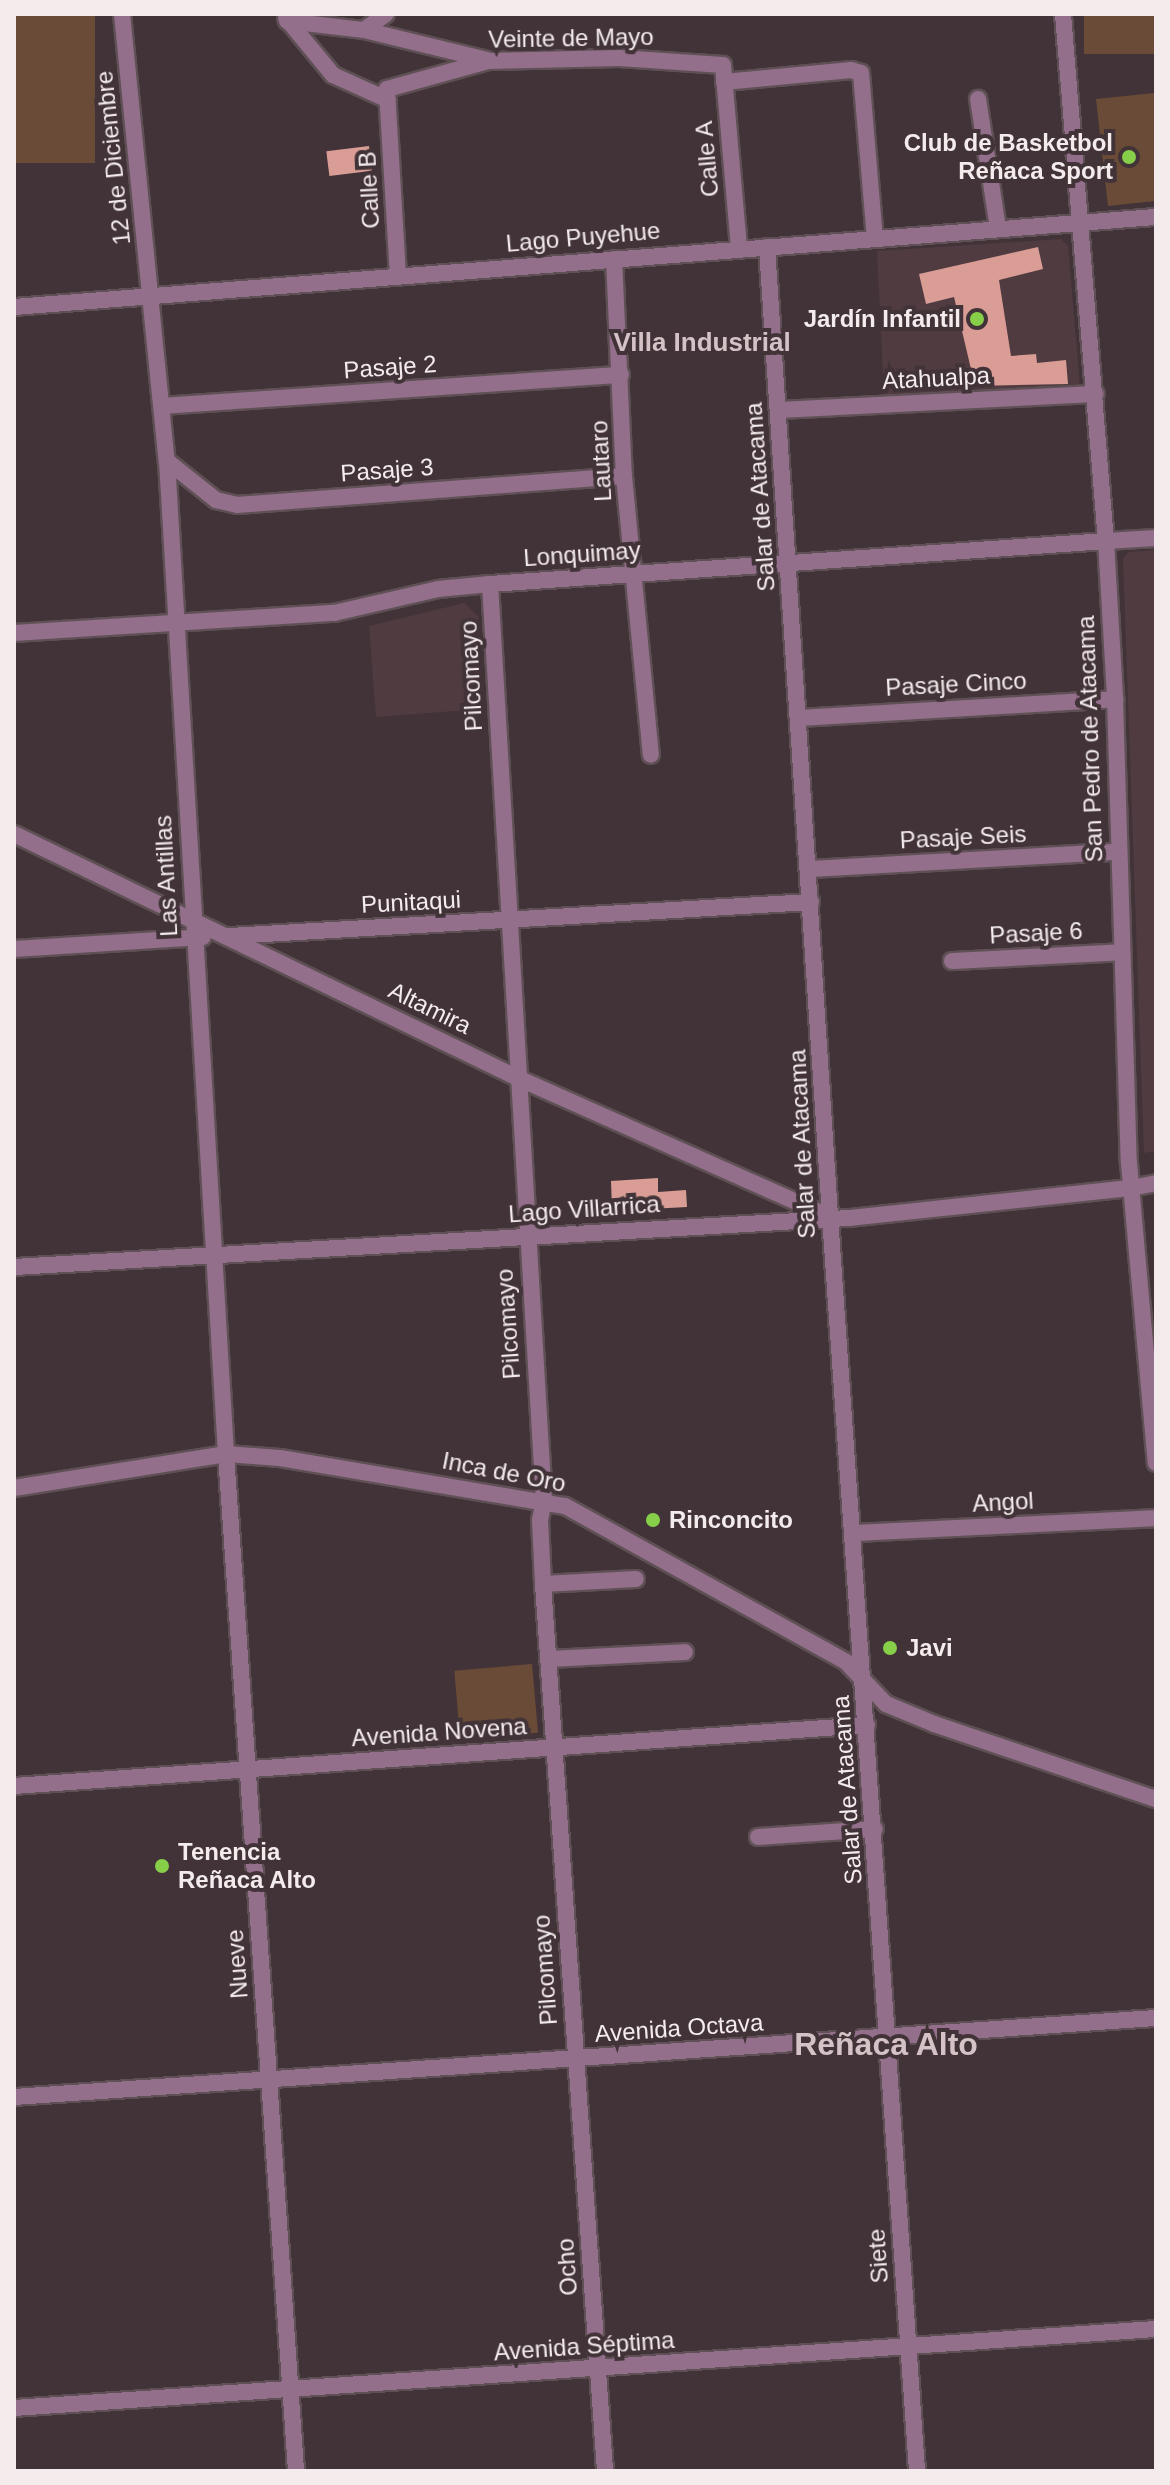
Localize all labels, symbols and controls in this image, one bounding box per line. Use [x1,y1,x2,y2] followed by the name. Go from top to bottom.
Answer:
[488,22,654,54] street label: Veinte de Mayo
[90,70,136,246] street label: 12 de Diciembre
[689,119,725,199] street label: Calle A
[904,129,1113,185] place label: Club de Basketbol Reñaca Sport
[1120,148,1138,166] marker: Club de Basketbol Reñaca Sport
[353,151,385,229] street label: Calle B
[505,216,661,258] street label: Lago Puyehue
[804,305,961,333] place label: Jardín Infantil
[968,310,986,328] marker: Jardín Infantil
[613,327,791,359] district label: Villa Industrial
[342,349,438,385] street label: Pasaje 2
[881,361,991,395] street label: Atahualpa
[739,401,781,593] street label: Salar de Atacama
[584,420,618,502] street label: Lautaro
[339,452,435,488] street label: Pasaje 3
[522,536,642,572] street label: Lonquimay
[1071,614,1109,864] street label: San Pedro de Atacama
[454,620,488,732] street label: Pilcomayo
[885,666,1027,702] street label: Pasaje Cinco
[148,814,184,938] street label: Las Antillas
[899,819,1027,855] street label: Pasaje Seis
[360,885,462,919] street label: Punitaqui
[989,916,1083,950] street label: Pasaje 6
[384,976,476,1040] street label: Altamira
[783,1048,821,1240] street label: Salar de Atacama
[507,1189,661,1229] street label: Lago Villarrica
[490,1268,526,1380] street label: Pilcomayo
[440,1446,568,1498] street label: Inca de Oro
[972,1486,1034,1518] street label: Angol
[669,1506,793,1534] place label: Rinconcito
[644,1511,662,1529] marker: Rinconcito
[906,1634,953,1662] place label: Javi
[881,1639,899,1657] marker: Javi
[826,1694,868,1886] street label: Salar de Atacama
[350,1712,528,1752] street label: Avenida Novena
[178,1838,317,1894] place label: Tenencia Reñaca Alto
[153,1857,171,1875] marker: Tenencia Reñaca Alto
[527,1914,563,2026] street label: Pilcomayo
[220,1928,254,2000] street label: Nueve
[594,2008,764,2048] street label: Avenida Octava
[794,2025,978,2063] district label: Reñaca Alto
[862,2228,894,2284] street label: Siete
[551,2237,583,2297] street label: Ocho
[493,2325,675,2367] street label: Avenida Séptima

